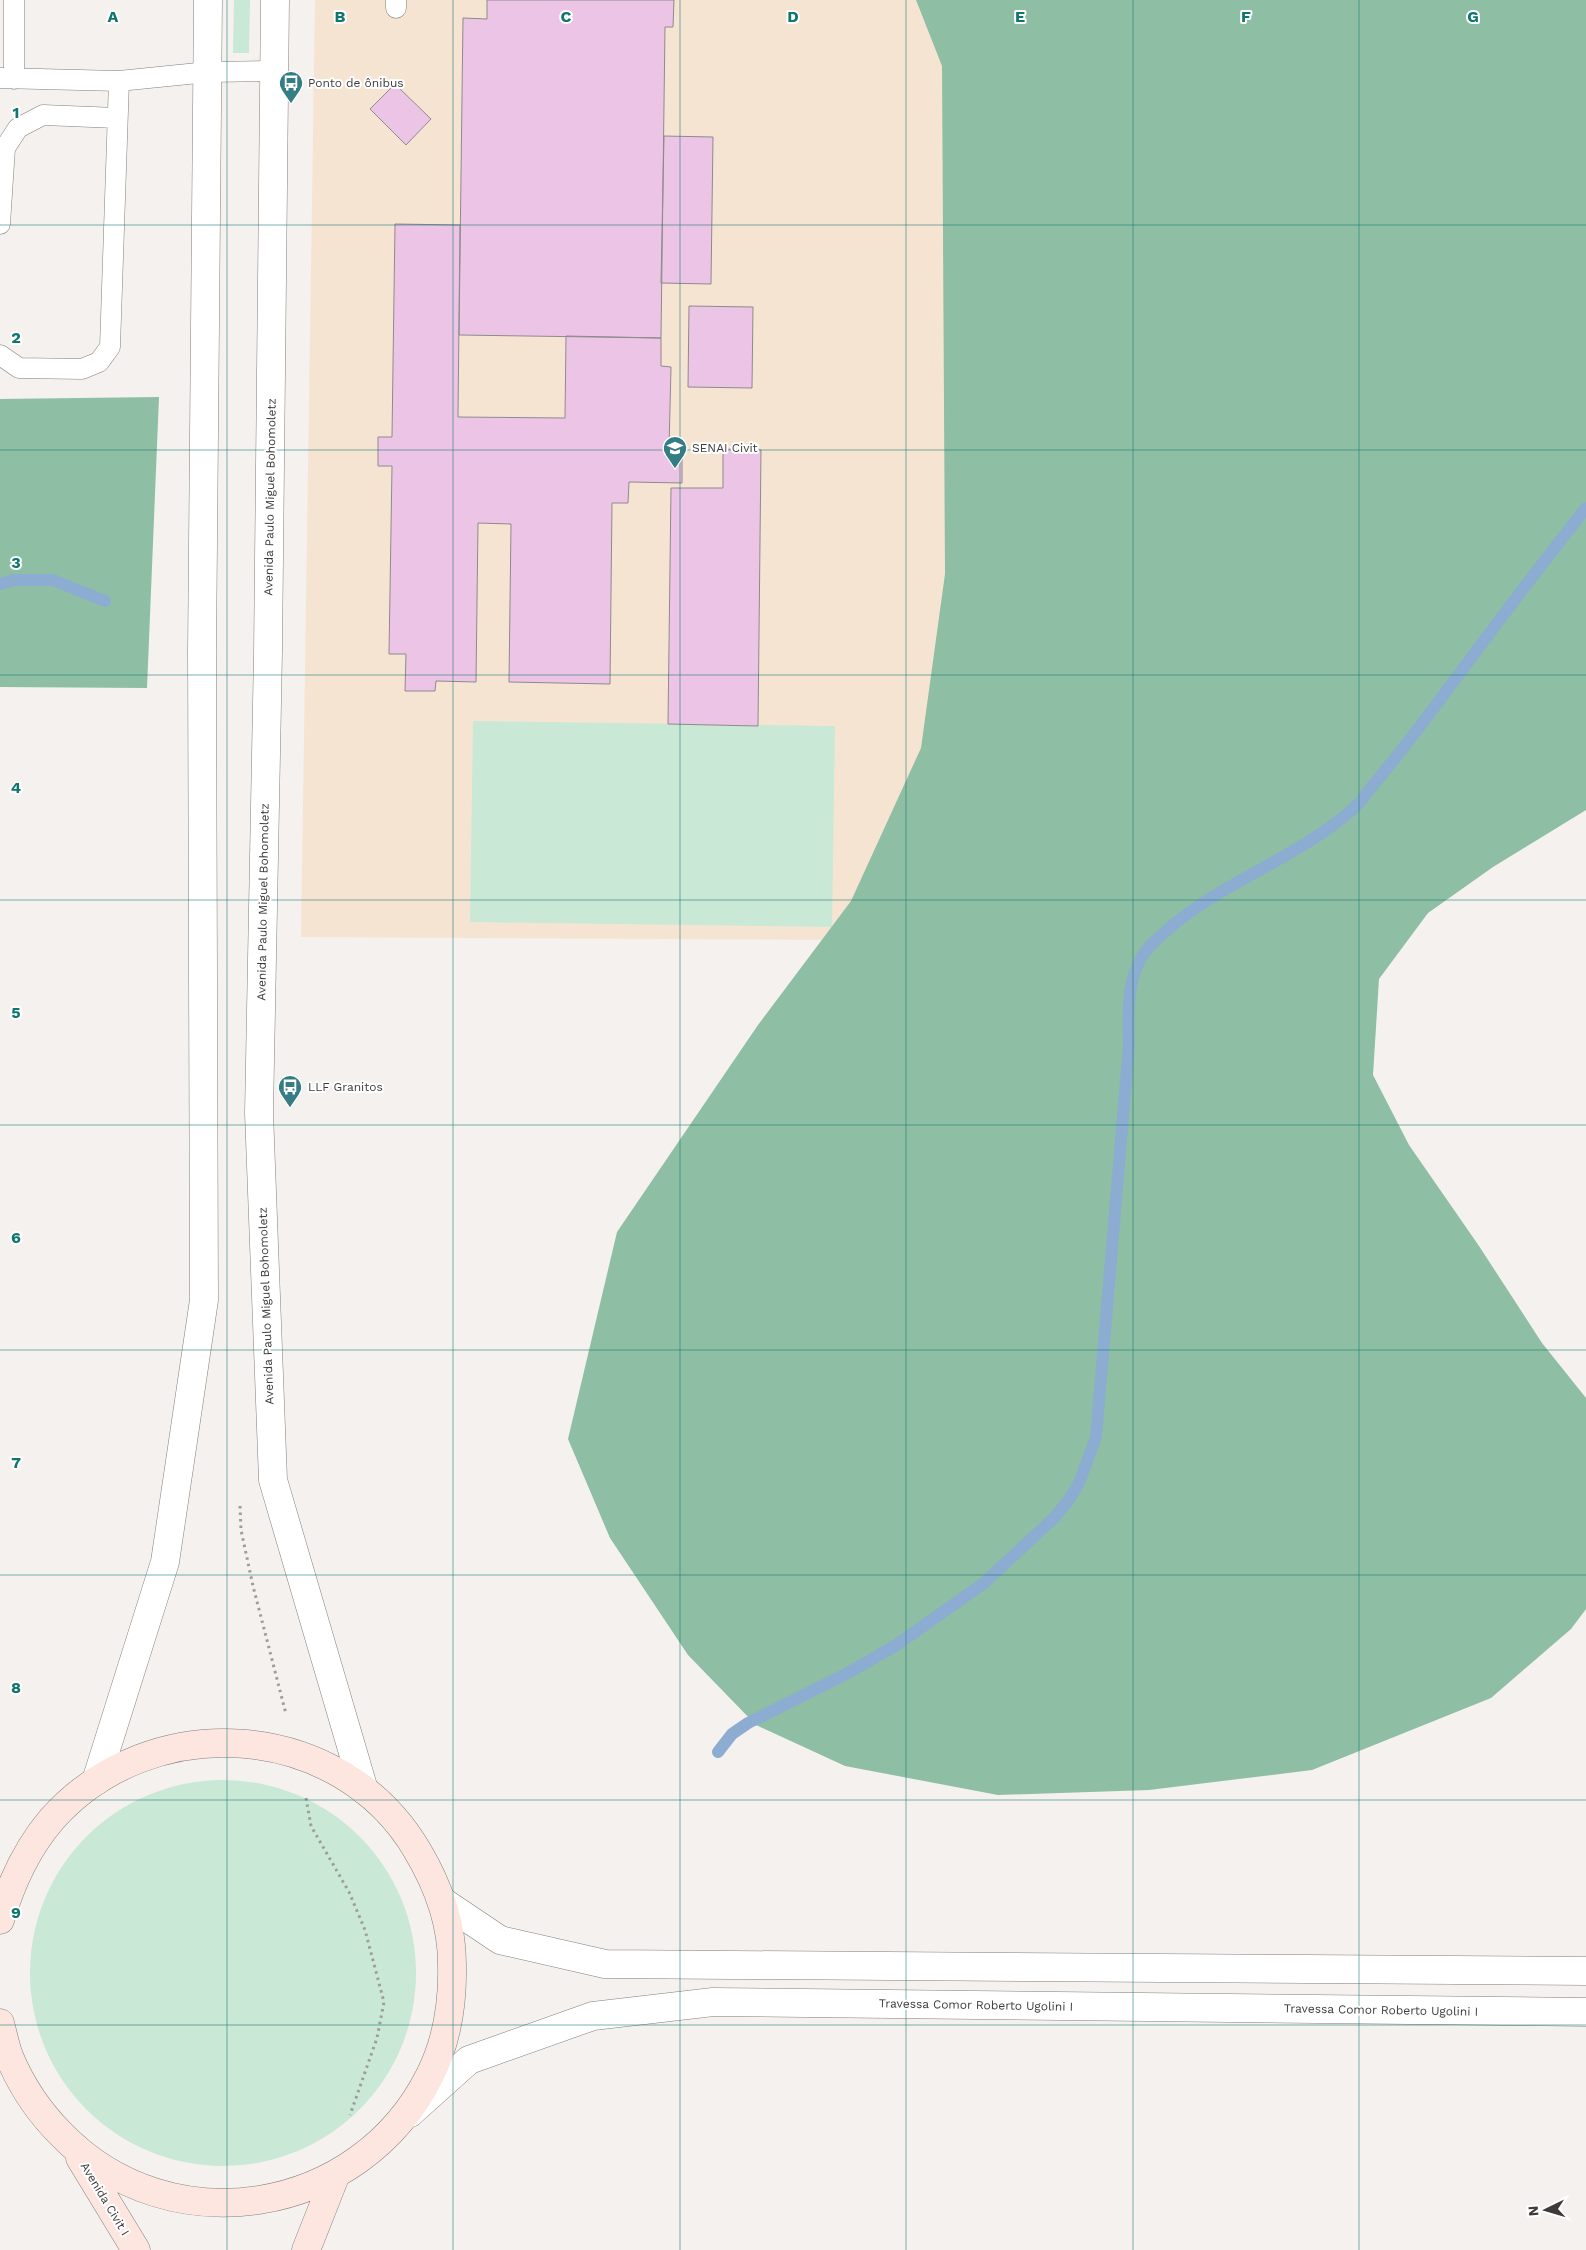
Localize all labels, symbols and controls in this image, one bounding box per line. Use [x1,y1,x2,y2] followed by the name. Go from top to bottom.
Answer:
[108,7,119,26] text: A
[335,7,346,26] text: B
[561,7,572,26] text: C
[787,7,799,26] text: D
[1015,7,1025,26] text: E
[1241,7,1251,26] text: F
[1467,7,1479,26] text: G
[278,70,304,104] bus stop icon: Ponto de ônibus
[308,76,404,90] place label: Ponto de ônibus
[13,103,19,122] text: 1
[11,328,21,347] text: 2
[261,398,279,596] street label: Avenida Paulo Miguel Bohomoletz
[662,435,688,469] school or university icon: SENAI Civit
[692,441,758,455] place label: SENAI Civit
[11,553,21,572] text: 3
[11,778,21,797] text: 4
[254,803,272,1001] street label: Avenida Paulo Miguel Bohomoletz
[11,1003,21,1022] text: 5
[277,1074,303,1108] bus stop icon: LLF Granitos
[308,1080,383,1094] place label: LLF Granitos
[256,1207,276,1405] street label: Avenida Paulo Miguel Bohomoletz
[11,1228,21,1247] text: 6
[11,1453,21,1472] text: 7
[11,1678,21,1697] text: 8
[11,1903,21,1922] text: 9
[879,1996,1073,2014] street label: Travessa Comor Roberto Ugolini I
[1284,2001,1478,2019] street label: Travessa Comor Roberto Ugolini I
[78,2160,132,2238] street label: Avenida Civit I
[1521,2185,1571,2235] north arrow
[1525,2205,1541,2217] text: N

